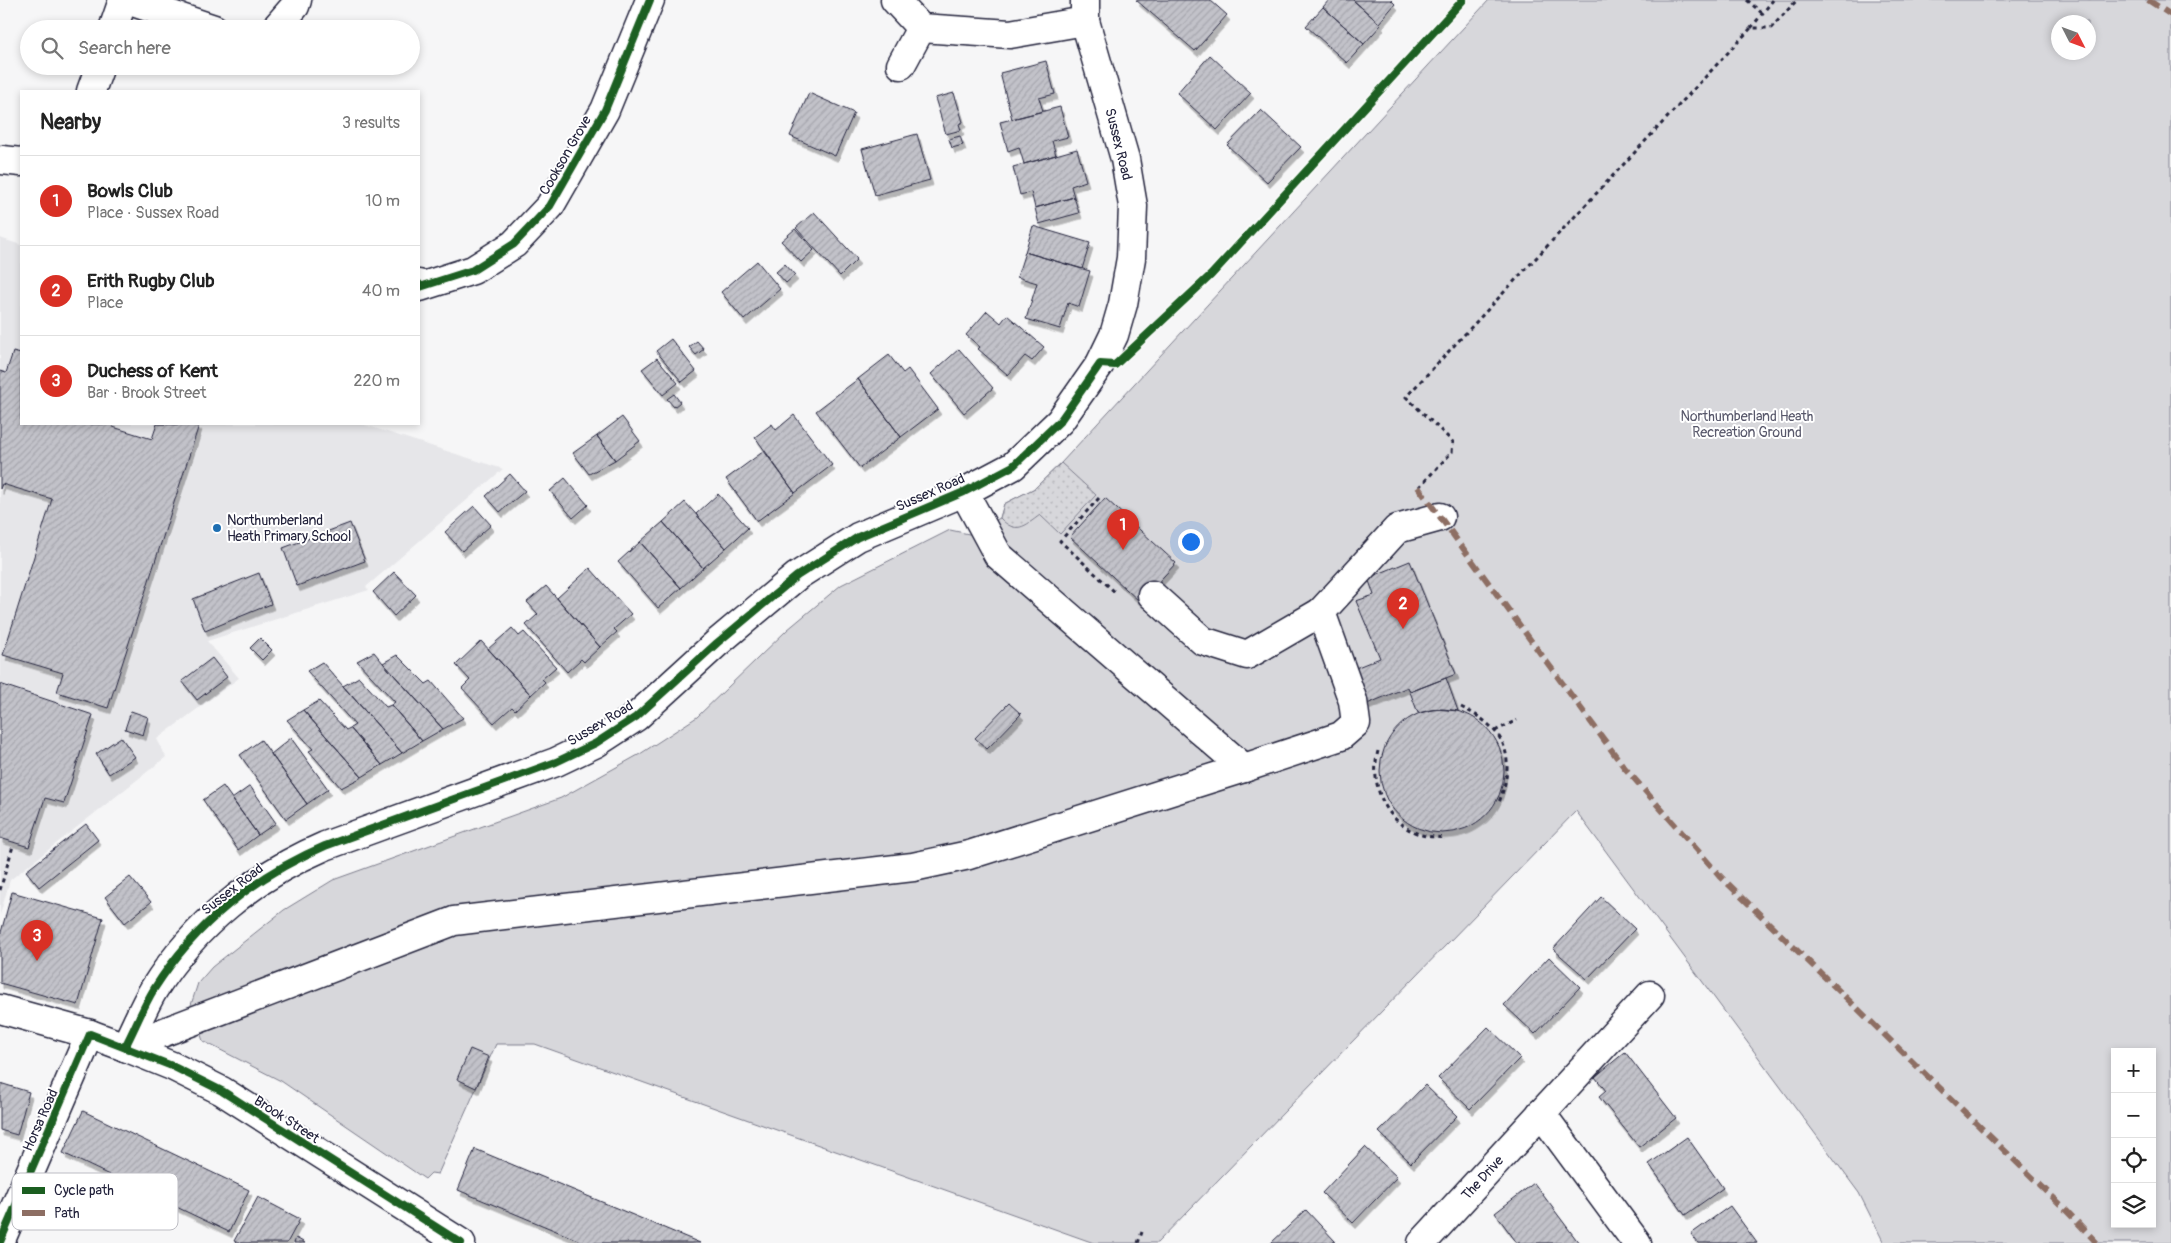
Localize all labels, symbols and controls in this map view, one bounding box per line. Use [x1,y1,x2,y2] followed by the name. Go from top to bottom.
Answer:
[2051,15,2096,60] north arrow
[20,20,420,75] search box
[38,34,66,62] icon: search
[78,36,171,60] text: Search here
[1101,106,1136,182] street label: Sussex Road
[40,109,101,136] text: Nearby
[536,112,595,198] street label: Cookson Grove
[342,113,400,133] text: 3 results
[87,179,173,203] text: Bowls Club
[53,191,59,211] text: 1
[365,191,400,211] text: 10 m
[87,203,219,223] text: Place · Sussex Road
[87,269,215,293] text: Erith Rugby Club
[52,281,60,301] text: 2
[362,281,400,301] text: 40 m
[87,293,123,313] text: Place
[87,359,218,383] text: Duchess of Kent
[52,371,60,391] text: 3
[354,371,400,391] text: 220 m
[87,383,207,403] text: Bar · Brook Street
[1681,408,1813,441] park label: Northumberland Heath Recreation Ground
[893,470,967,515] street label: Sussex Road
[1107,509,1139,550] pin: 1
[227,512,351,545] place label: Northumberland Heath Primary School
[211,522,223,534] marker: Northumberland Heath Primary School
[1178,529,1204,555] your location
[1387,588,1419,629] pin: 2
[564,697,636,750] street label: Sussex Road
[198,860,267,919] street label: Sussex Road
[21,920,53,961] pin: 3
[2111,1048,2156,1228] map controls
[2111,1048,2156,1093] button: +
[19,1086,62,1154] street label: Horsa Road
[251,1092,323,1147] street label: Brook Street
[2111,1093,2156,1138] button: −
[2111,1138,2156,1183] button: locate
[1458,1152,1507,1204] street label: The Drive
[12,1173,178,1230] legend
[54,1182,114,1199] text: Cycle path
[2111,1183,2156,1228] button: layers
[54,1205,79,1222] text: Path

